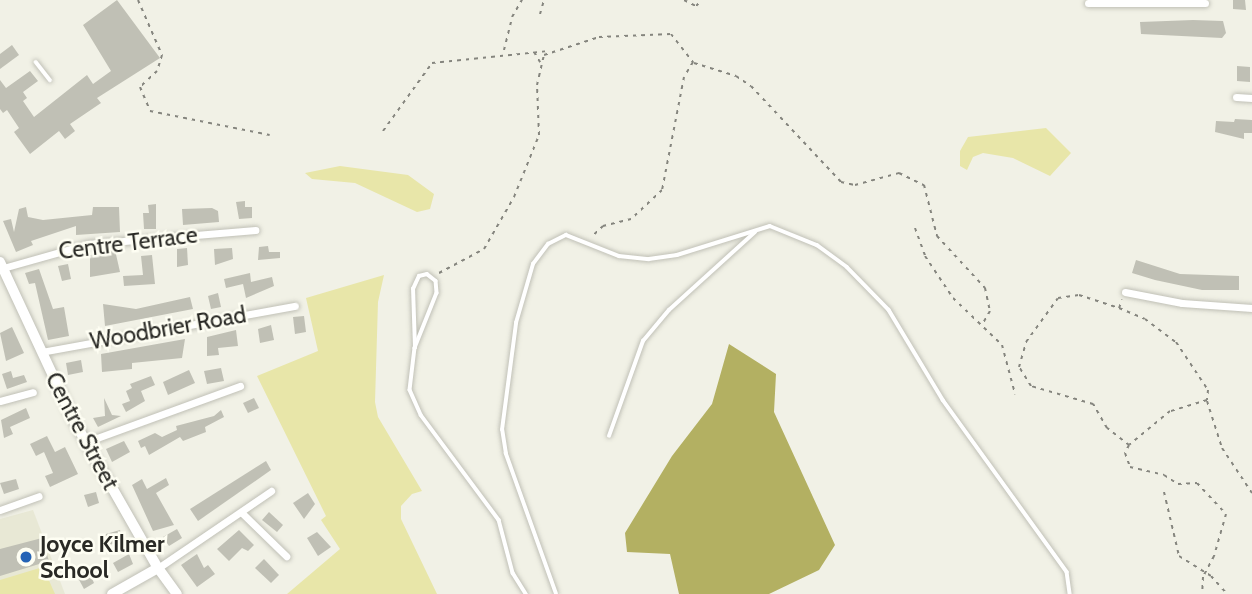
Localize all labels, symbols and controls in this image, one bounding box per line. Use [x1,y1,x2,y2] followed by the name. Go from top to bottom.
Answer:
[57,221,199,265] street label: Centre Terrace
[88,301,248,355] street label: Woodbrier Road
[40,368,124,494] street label: Centre Street
[40,530,165,584] place label: Joyce Kilmer School
[18,549,34,565] marker: Joyce Kilmer School

